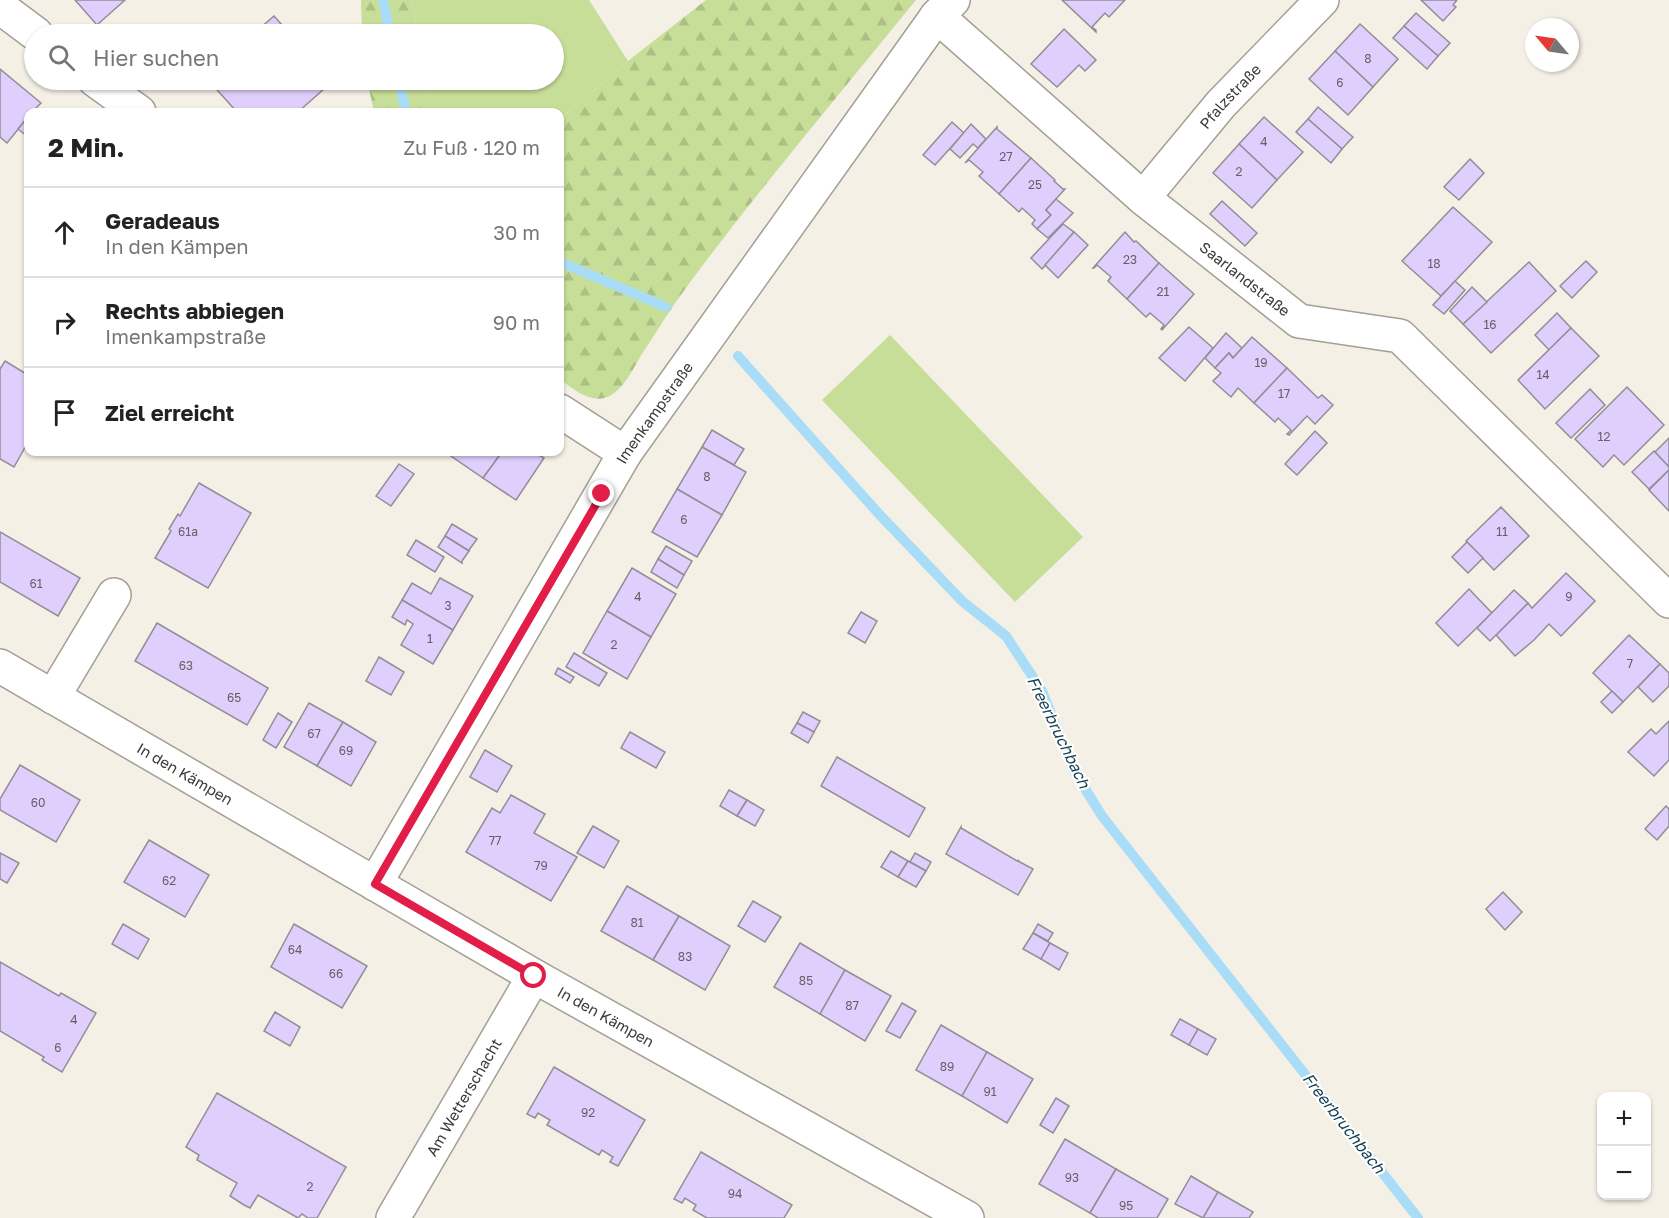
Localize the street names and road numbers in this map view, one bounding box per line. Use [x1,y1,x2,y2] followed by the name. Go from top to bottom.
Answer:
[1196,60,1264,132] street label: Pfalzstraße
[1197,238,1294,320] street label: Saarlandstraße
[612,358,697,467] street label: Imenkampstraße
[134,739,236,808] street label: In den Kämpen
[555,982,657,1050] street label: In den Kämpen
[422,1035,505,1159] street label: Am Wetterschacht

